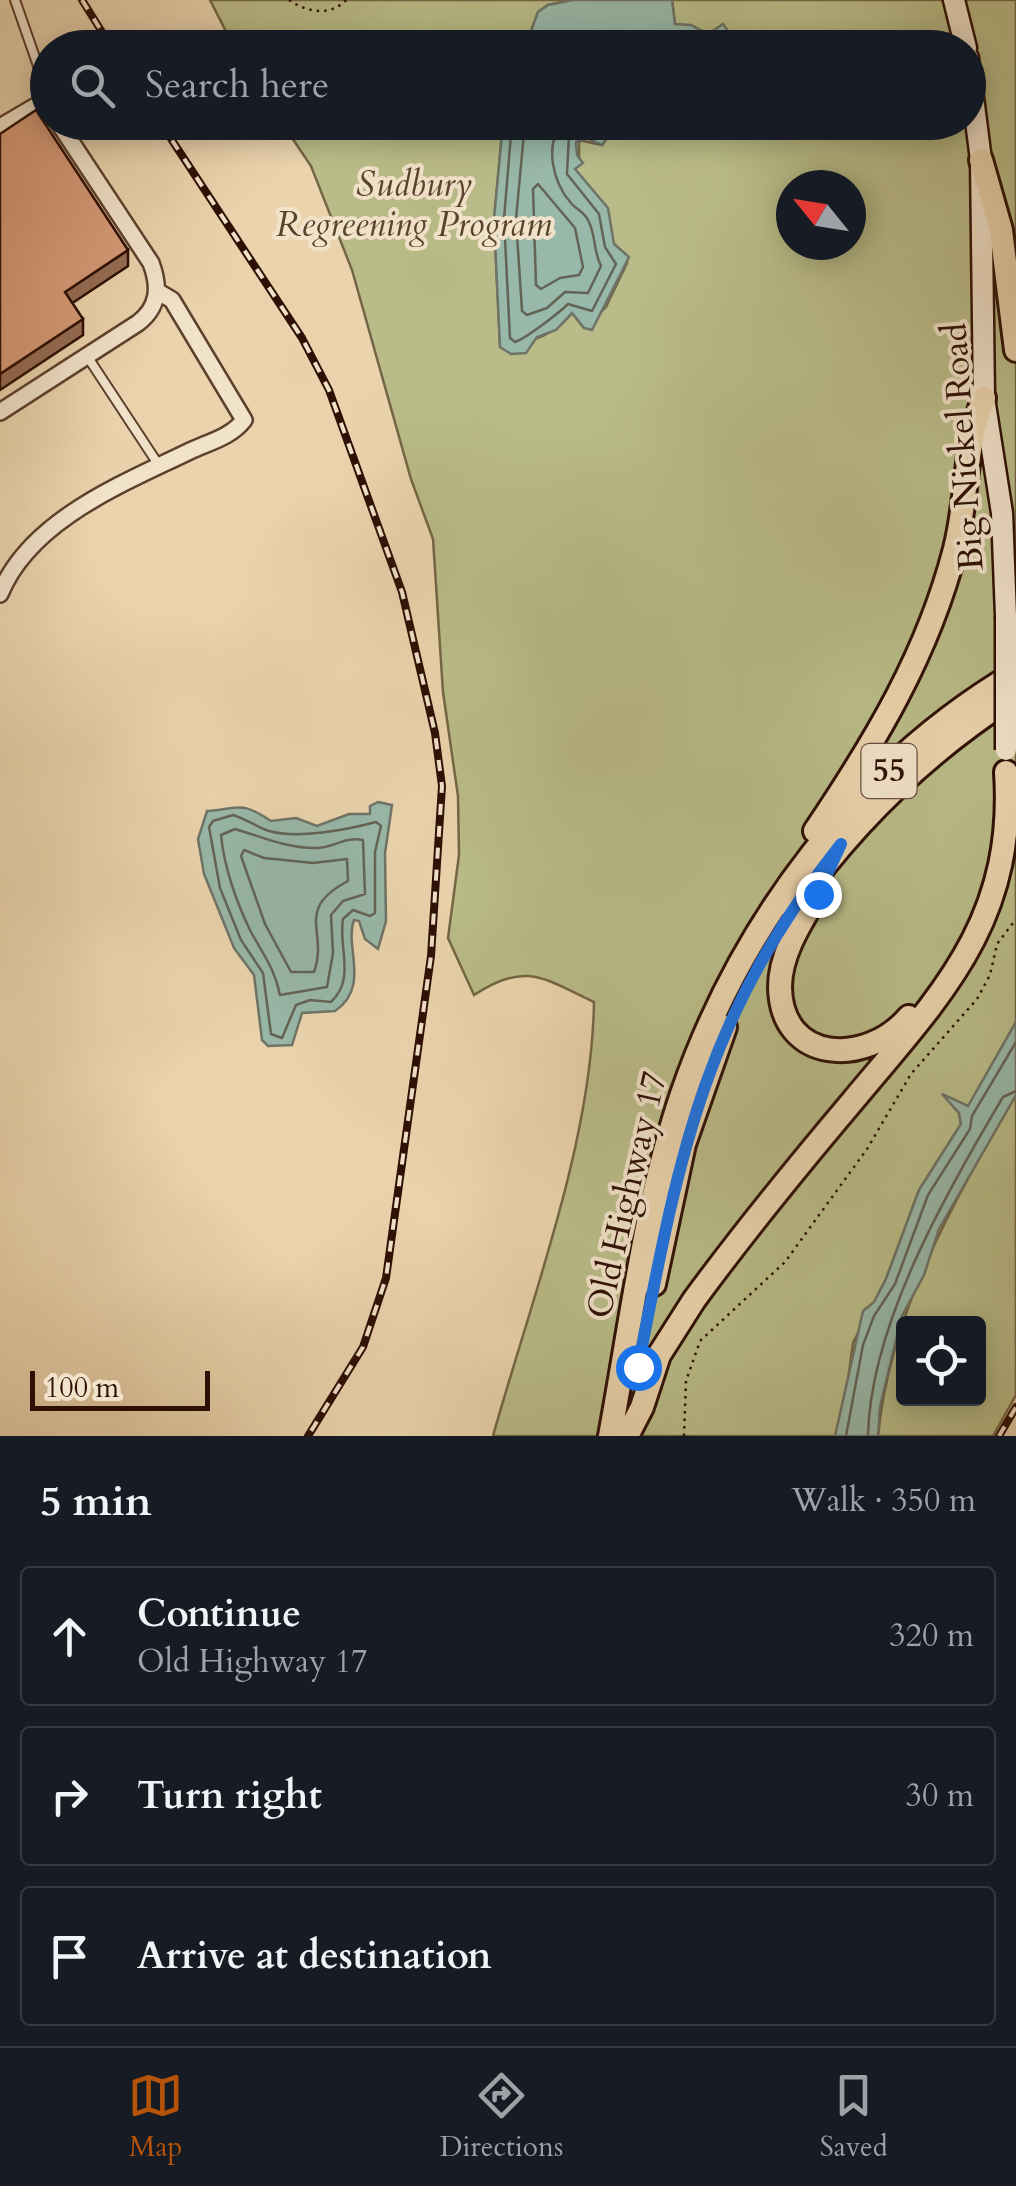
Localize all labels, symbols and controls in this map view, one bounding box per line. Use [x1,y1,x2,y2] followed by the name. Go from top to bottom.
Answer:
[30,30,986,140] search box
[65,58,120,113] icon: search
[145,59,329,111] text: Search here
[276,161,552,249] park label: Sudbury Regreening Program
[776,170,866,260] north arrow
[930,321,996,572] street label: Big Nickel Road
[862,744,916,798] road number: 55
[796,872,842,918] route end
[575,1067,679,1323] street label: Old Highway 17
[896,1316,986,1406] map controls
[896,1316,986,1406] button: locate
[616,1345,662,1391] route start
[30,1366,210,1410] scale bar
[45,1369,119,1407] text: 100 m
[40,1473,152,1530] text: 5 min
[791,1479,976,1523] text: Walk · 350 m
[137,1588,301,1640] text: Continue
[42,1609,97,1664] icon: ahead
[889,1614,974,1658] text: 320 m
[137,1640,367,1684] text: Old Highway 17
[42,1769,97,1824] icon: right
[137,1770,322,1822] text: Turn right
[906,1774,974,1818] text: 30 m
[42,1929,97,1984] icon: arrive
[137,1930,492,1982] text: Arrive at destination
[128,2068,183,2166] tab: Map
[440,2068,563,2166] tab: Directions
[820,2068,888,2166] tab: Saved

